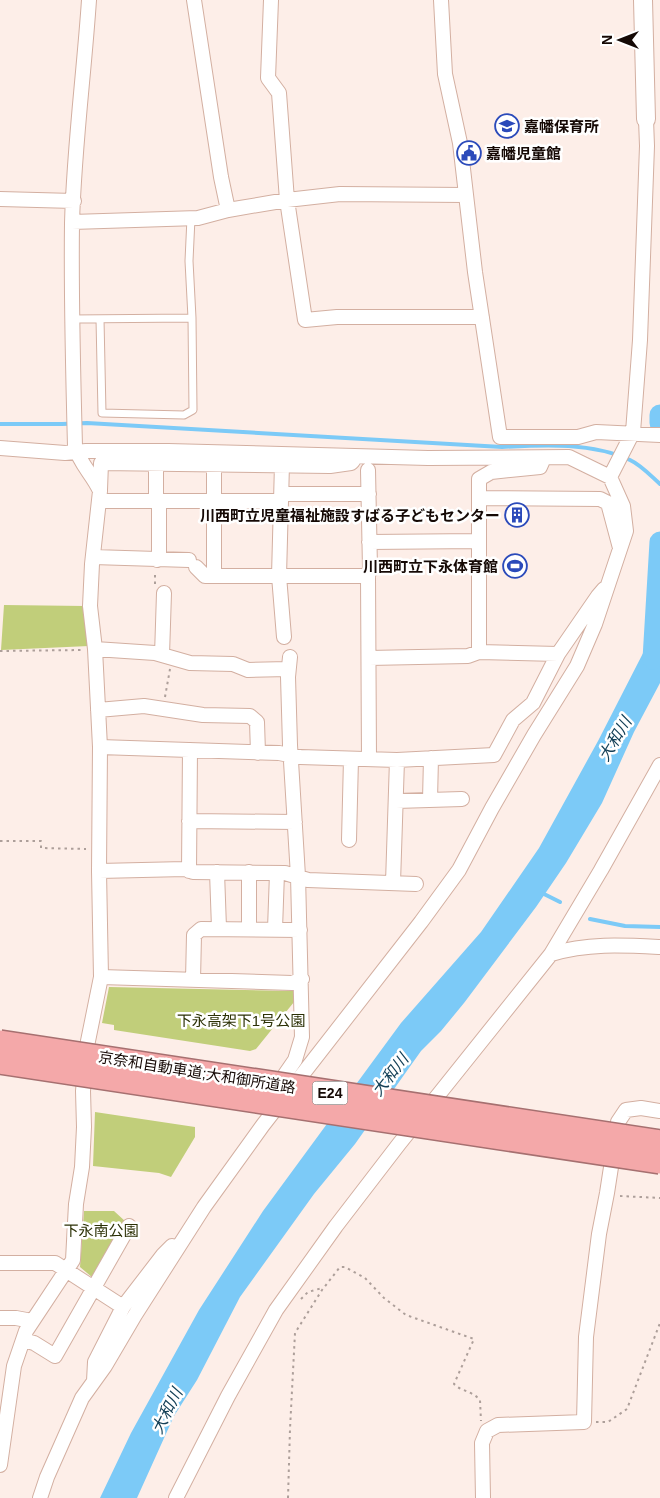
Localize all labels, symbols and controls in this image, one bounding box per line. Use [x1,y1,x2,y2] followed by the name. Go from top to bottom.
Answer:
[595,15,645,65] north arrow
[599,35,615,45] text: N
[494,113,520,139] school or university icon: 嘉幡保育所
[524,118,599,135] place label: 嘉幡保育所
[456,140,482,166] public building icon: 嘉幡児童館
[486,145,561,162] place label: 嘉幡児童館
[504,502,530,528] building icon: 川西町立児童福祉施設すばる子どもセンター
[200,507,500,524] place label: 川西町立児童福祉施設すばる子どもセンター
[502,553,528,579] sports icon: 川西町立下永体育館
[363,558,498,575] place label: 川西町立下永体育館
[595,712,636,764] water label: 大和川
[177,1012,305,1029] park label: 下永高架下1号公園
[97,1048,297,1096] street label: 京奈和自動車道;大和御所道路
[369,1049,413,1099] water label: 大和川
[312,1082,348,1104] road number: E24
[63,1222,139,1239] park label: 下永南公園
[149,1384,186,1436] water label: 大和川

